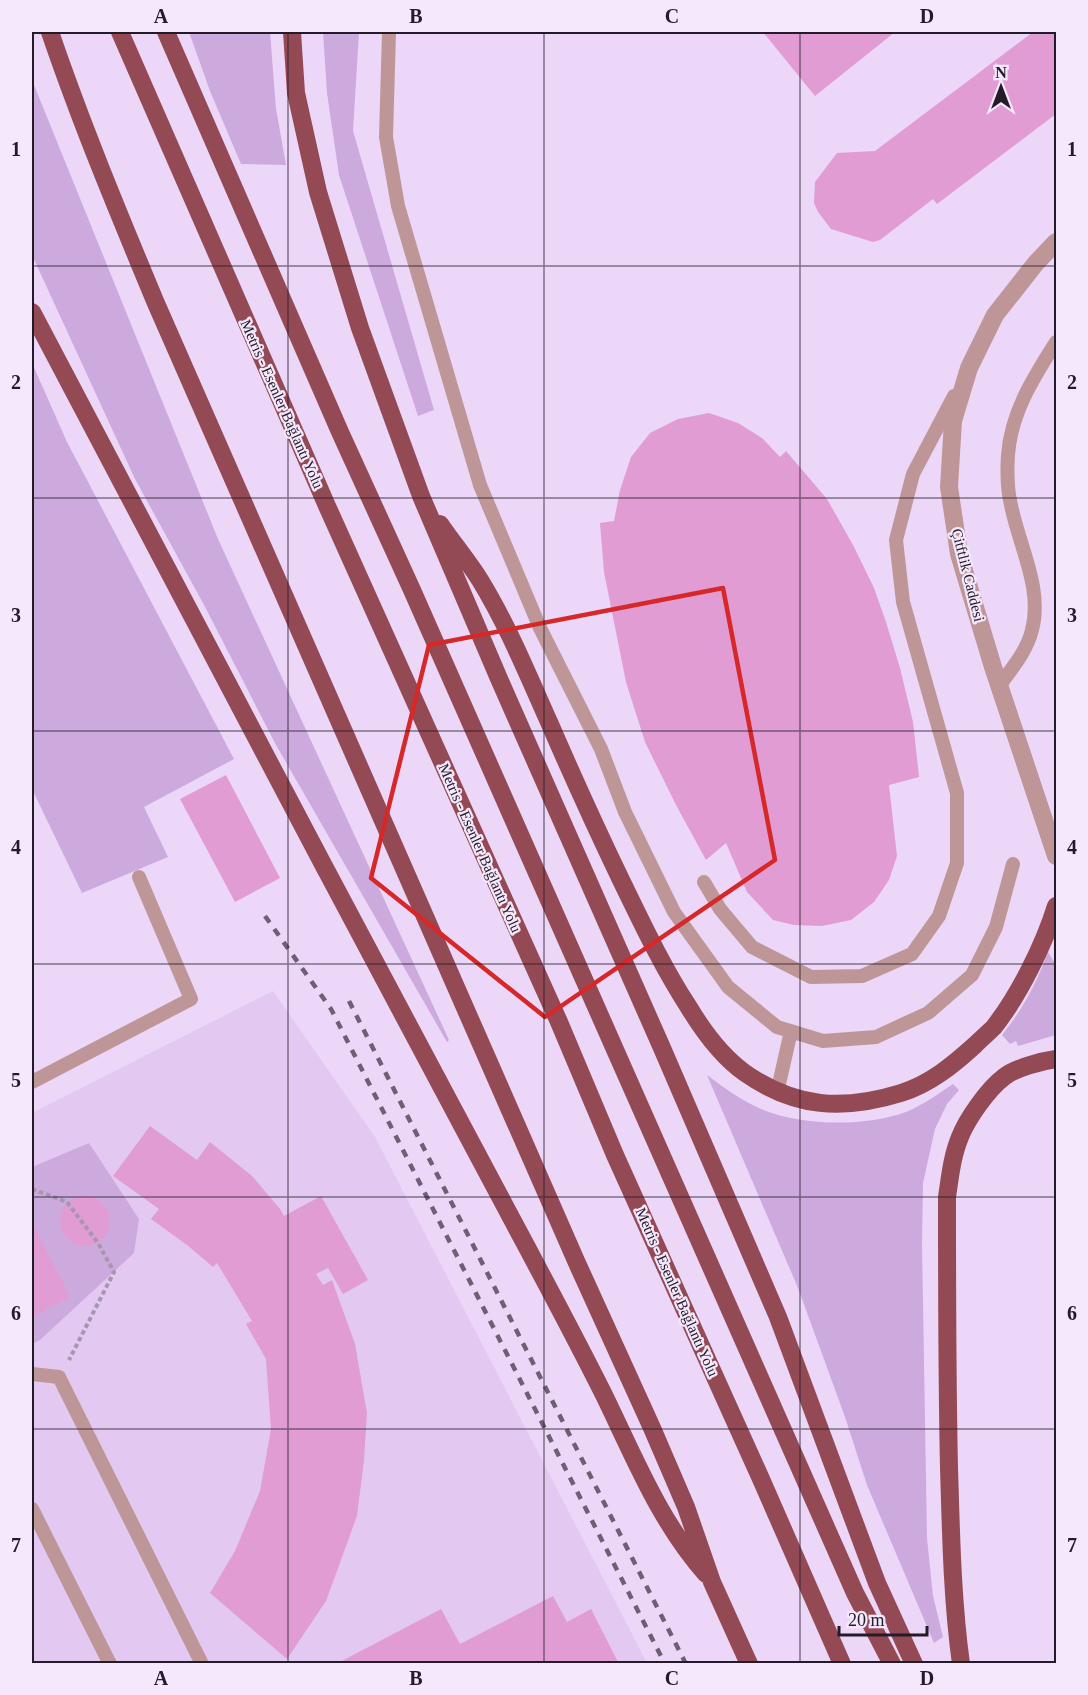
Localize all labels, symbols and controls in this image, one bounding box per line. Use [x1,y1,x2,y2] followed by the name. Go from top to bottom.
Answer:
[154,5,169,27] text: A
[409,5,423,27] text: B
[665,5,679,27] text: C
[920,5,934,27] text: D
[971,57,1031,117] north arrow
[995,64,1007,81] text: N
[11,138,21,160] text: 1
[1067,138,1077,160] text: 1
[237,317,327,491] street label: Metris - Esenler Bağlantı Yolu
[11,371,21,393] text: 2
[1067,371,1077,393] text: 2
[949,527,987,623] street label: Çitftlik Caddesi
[11,604,21,626] text: 3
[1067,604,1077,626] text: 3
[435,761,525,935] street label: Metris - Esenler Bağlantı Yolu
[11,836,21,858] text: 4
[1067,836,1077,858] text: 4
[11,1069,21,1091] text: 5
[1067,1069,1077,1091] text: 5
[632,1205,722,1379] street label: Metris - Esenler Bağlantı Yolu
[11,1302,21,1324] text: 6
[1067,1302,1077,1324] text: 6
[11,1534,21,1556] text: 7
[1067,1534,1077,1556] text: 7
[839,1599,928,1637] scale bar
[848,1610,885,1630] text: 20 m
[154,1667,169,1689] text: A
[409,1667,423,1689] text: B
[665,1667,679,1689] text: C
[920,1667,934,1689] text: D

